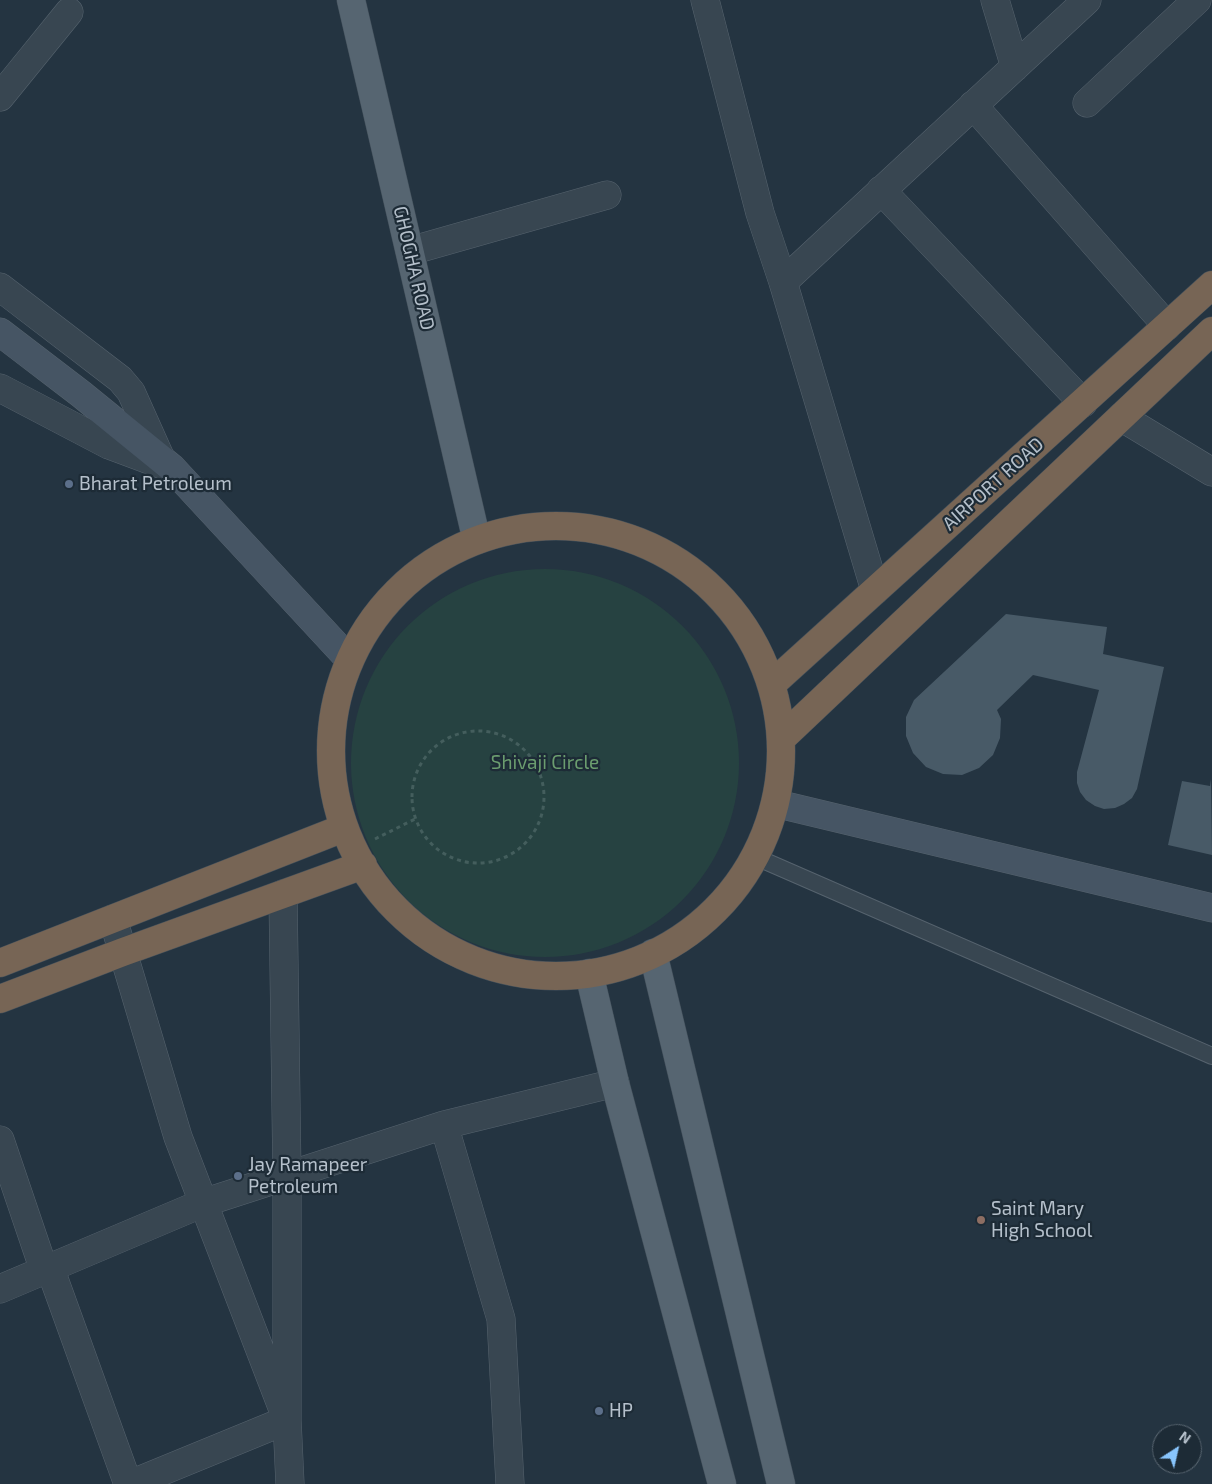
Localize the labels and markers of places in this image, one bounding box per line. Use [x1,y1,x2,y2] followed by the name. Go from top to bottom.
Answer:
[79,473,232,495] place label: Bharat Petroleum
[63,478,75,490] marker: Bharat Petroleum
[248,1154,367,1198] place label: Jay Ramapeer Petroleum
[232,1170,244,1182] marker: Jay Ramapeer Petroleum
[991,1198,1092,1242] place label: Saint Mary High School
[975,1214,987,1226] marker: Saint Mary High School
[609,1400,633,1422] place label: HP
[593,1405,605,1417] marker: HP

